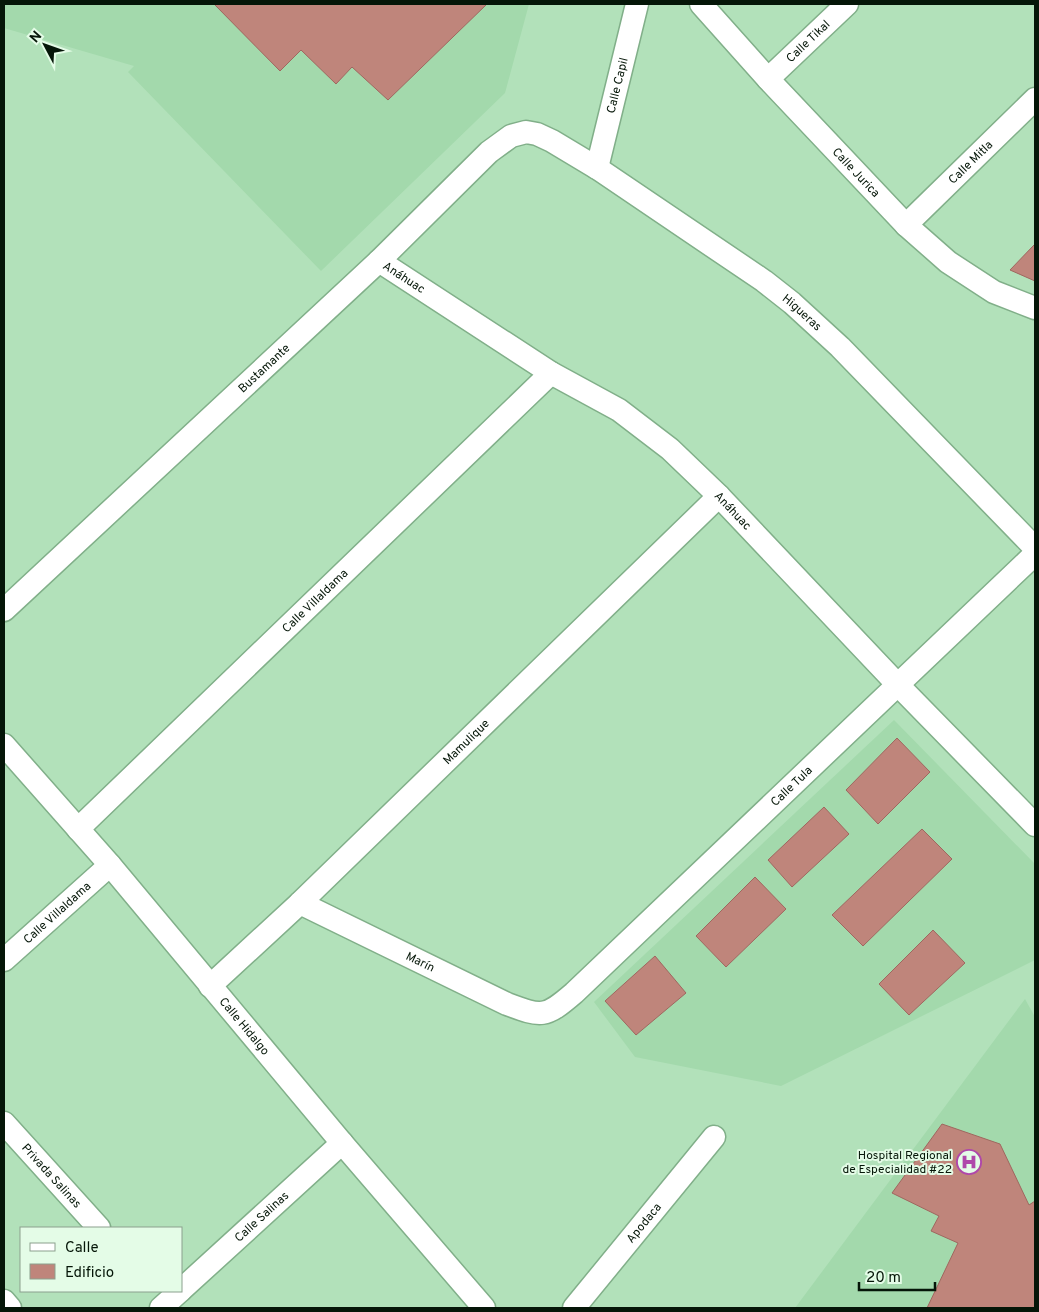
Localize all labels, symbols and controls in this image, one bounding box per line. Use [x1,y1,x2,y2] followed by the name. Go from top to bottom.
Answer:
[783,17,834,67] street label: Calle Tikal
[20,20,70,70] north arrow
[27,28,46,47] text: N
[604,56,633,115] street label: Calle Capil
[945,137,997,188] street label: Calle Mitla
[828,145,883,201] street label: Calle Jurica
[379,259,428,298] street label: Anáhuac
[778,291,824,335] street label: Higueras
[235,341,294,397] street label: Bustamante
[710,489,754,534] street label: Anáhuac
[279,566,352,637] street label: Calle Villaldama
[440,716,493,769] street label: Mamulique
[768,763,816,810] street label: Calle Tula
[20,879,95,948] street label: Calle Villaldama
[403,949,437,976] street label: Marín
[215,994,273,1059] street label: Calle Hidalgo
[17,1141,84,1212] street label: Privada Salinas
[842,1148,952,1178] place label: Hospital Regional de Especialidad #22
[956,1149,982,1175] hospital icon: Hospital Regional de Especialidad #22
[232,1188,293,1246] street label: Calle Salinas
[623,1200,666,1247] street label: Apodaca
[20,1227,182,1292] legend
[65,1239,99,1258] text: Calle
[859,1260,935,1292] scale bar
[65,1264,114,1283] text: Edificio
[866,1269,901,1288] text: 20 m

